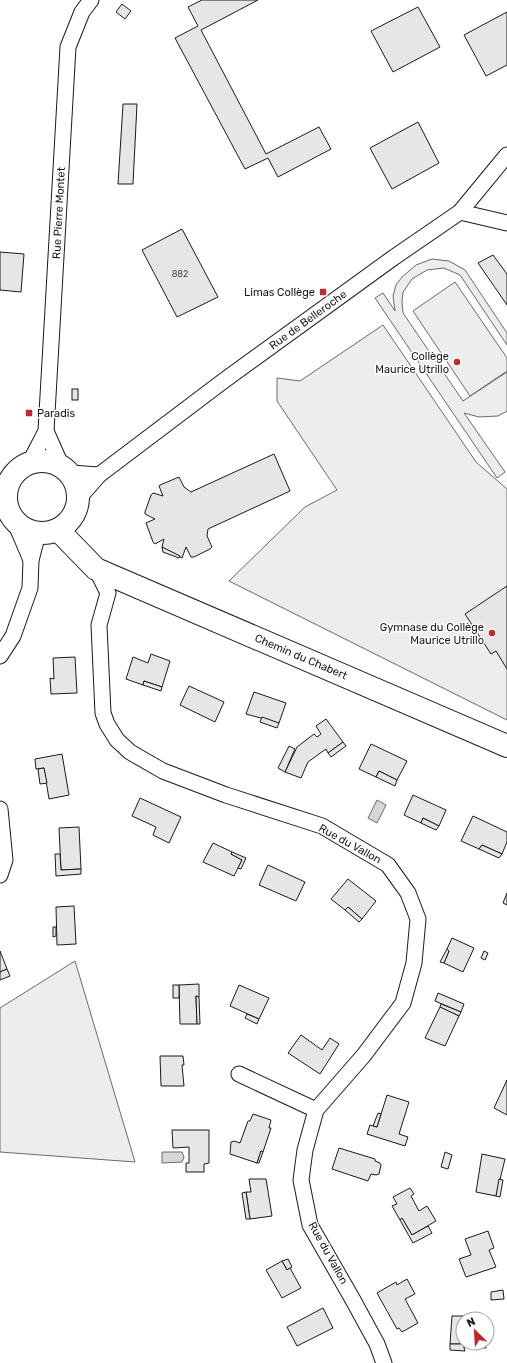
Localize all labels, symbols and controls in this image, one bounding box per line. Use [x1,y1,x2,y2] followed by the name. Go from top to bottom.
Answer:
[50,166,68,259] street label: Rue Pierre Montet
[172,269,188,279] house number: 882
[244,286,315,299] place label: Limas Collège
[318,287,328,297] marker: Limas Collège
[267,288,349,352] street label: Rue de Belleroche
[375,350,449,376] place label: Collège Maurice Utrillo
[452,357,462,367] marker: Collège Maurice Utrillo
[37,407,75,420] place label: Paradis
[24,408,34,418] marker: Paradis
[380,621,484,647] place label: Gymnase du Collège Maurice Utrillo
[487,628,497,638] marker: Gymnase du Collège Maurice Utrillo
[253,632,350,683] street label: Chemin du Chabert
[317,822,383,866] street label: Rue du Vallon
[306,1220,350,1286] street label: Rue du Vallon
[455,1311,495,1351] north arrow
[465,1315,477,1330] text: N

